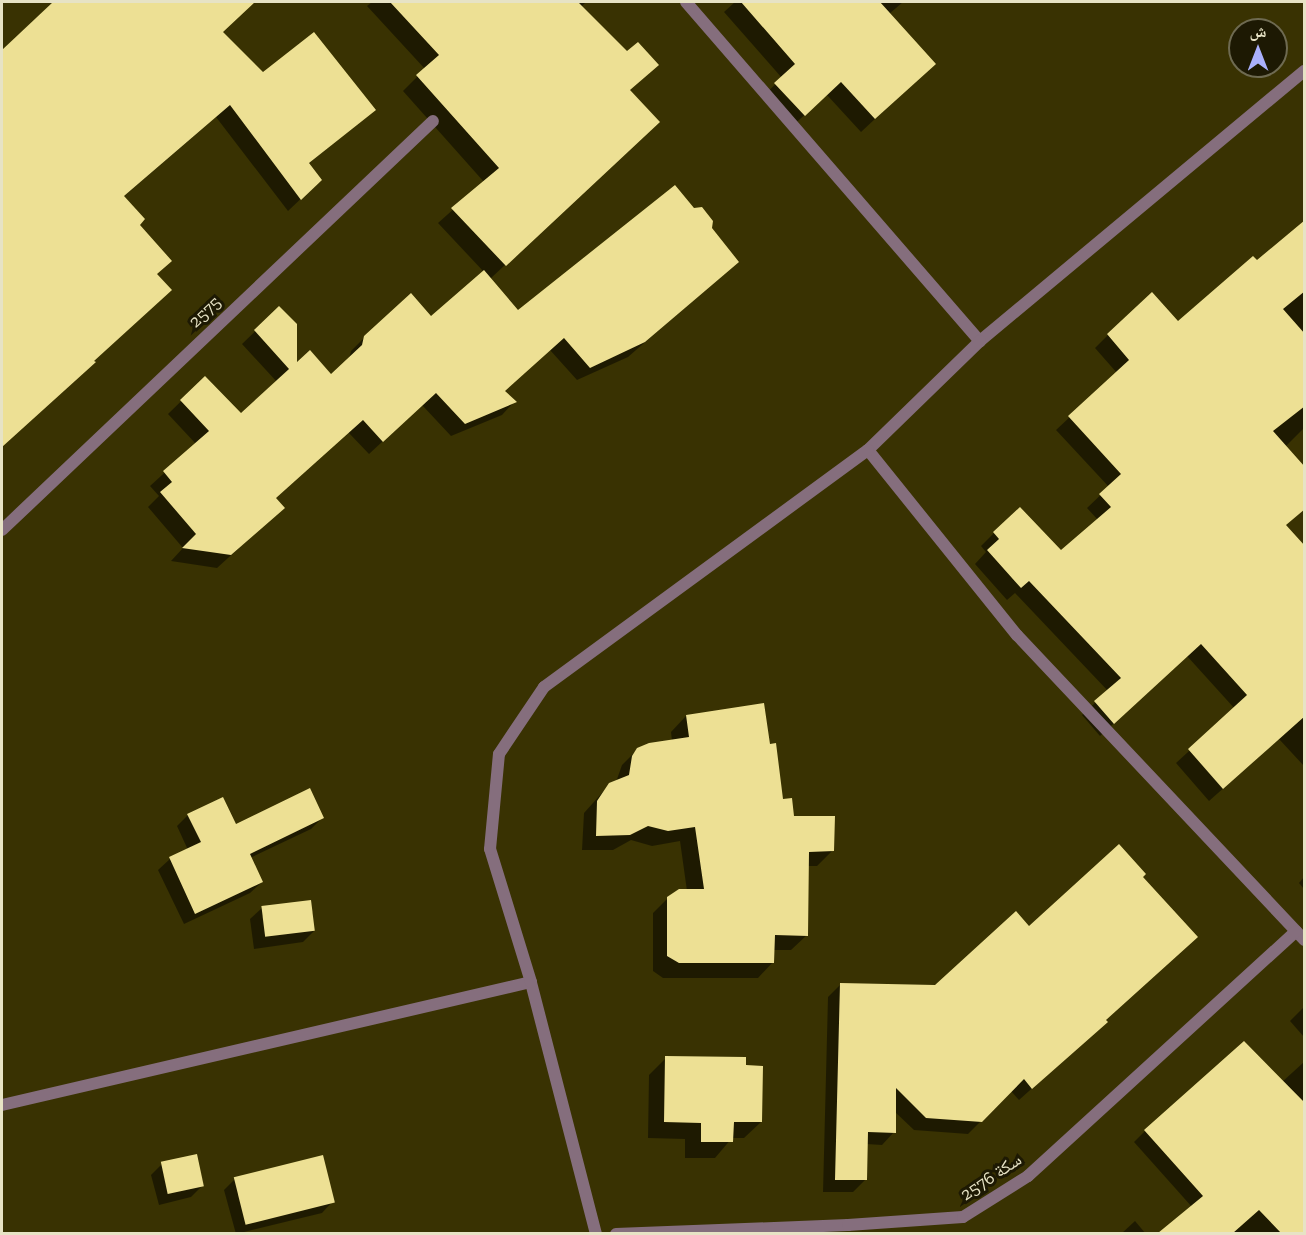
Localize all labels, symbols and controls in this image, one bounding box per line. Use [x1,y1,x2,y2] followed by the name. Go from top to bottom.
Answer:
[1228,18,1288,78] north arrow
[1250,22,1266,41] text: ش
[184,292,226,332] street label: 2575
[956,1149,1026,1205] street label: سكة 2576

